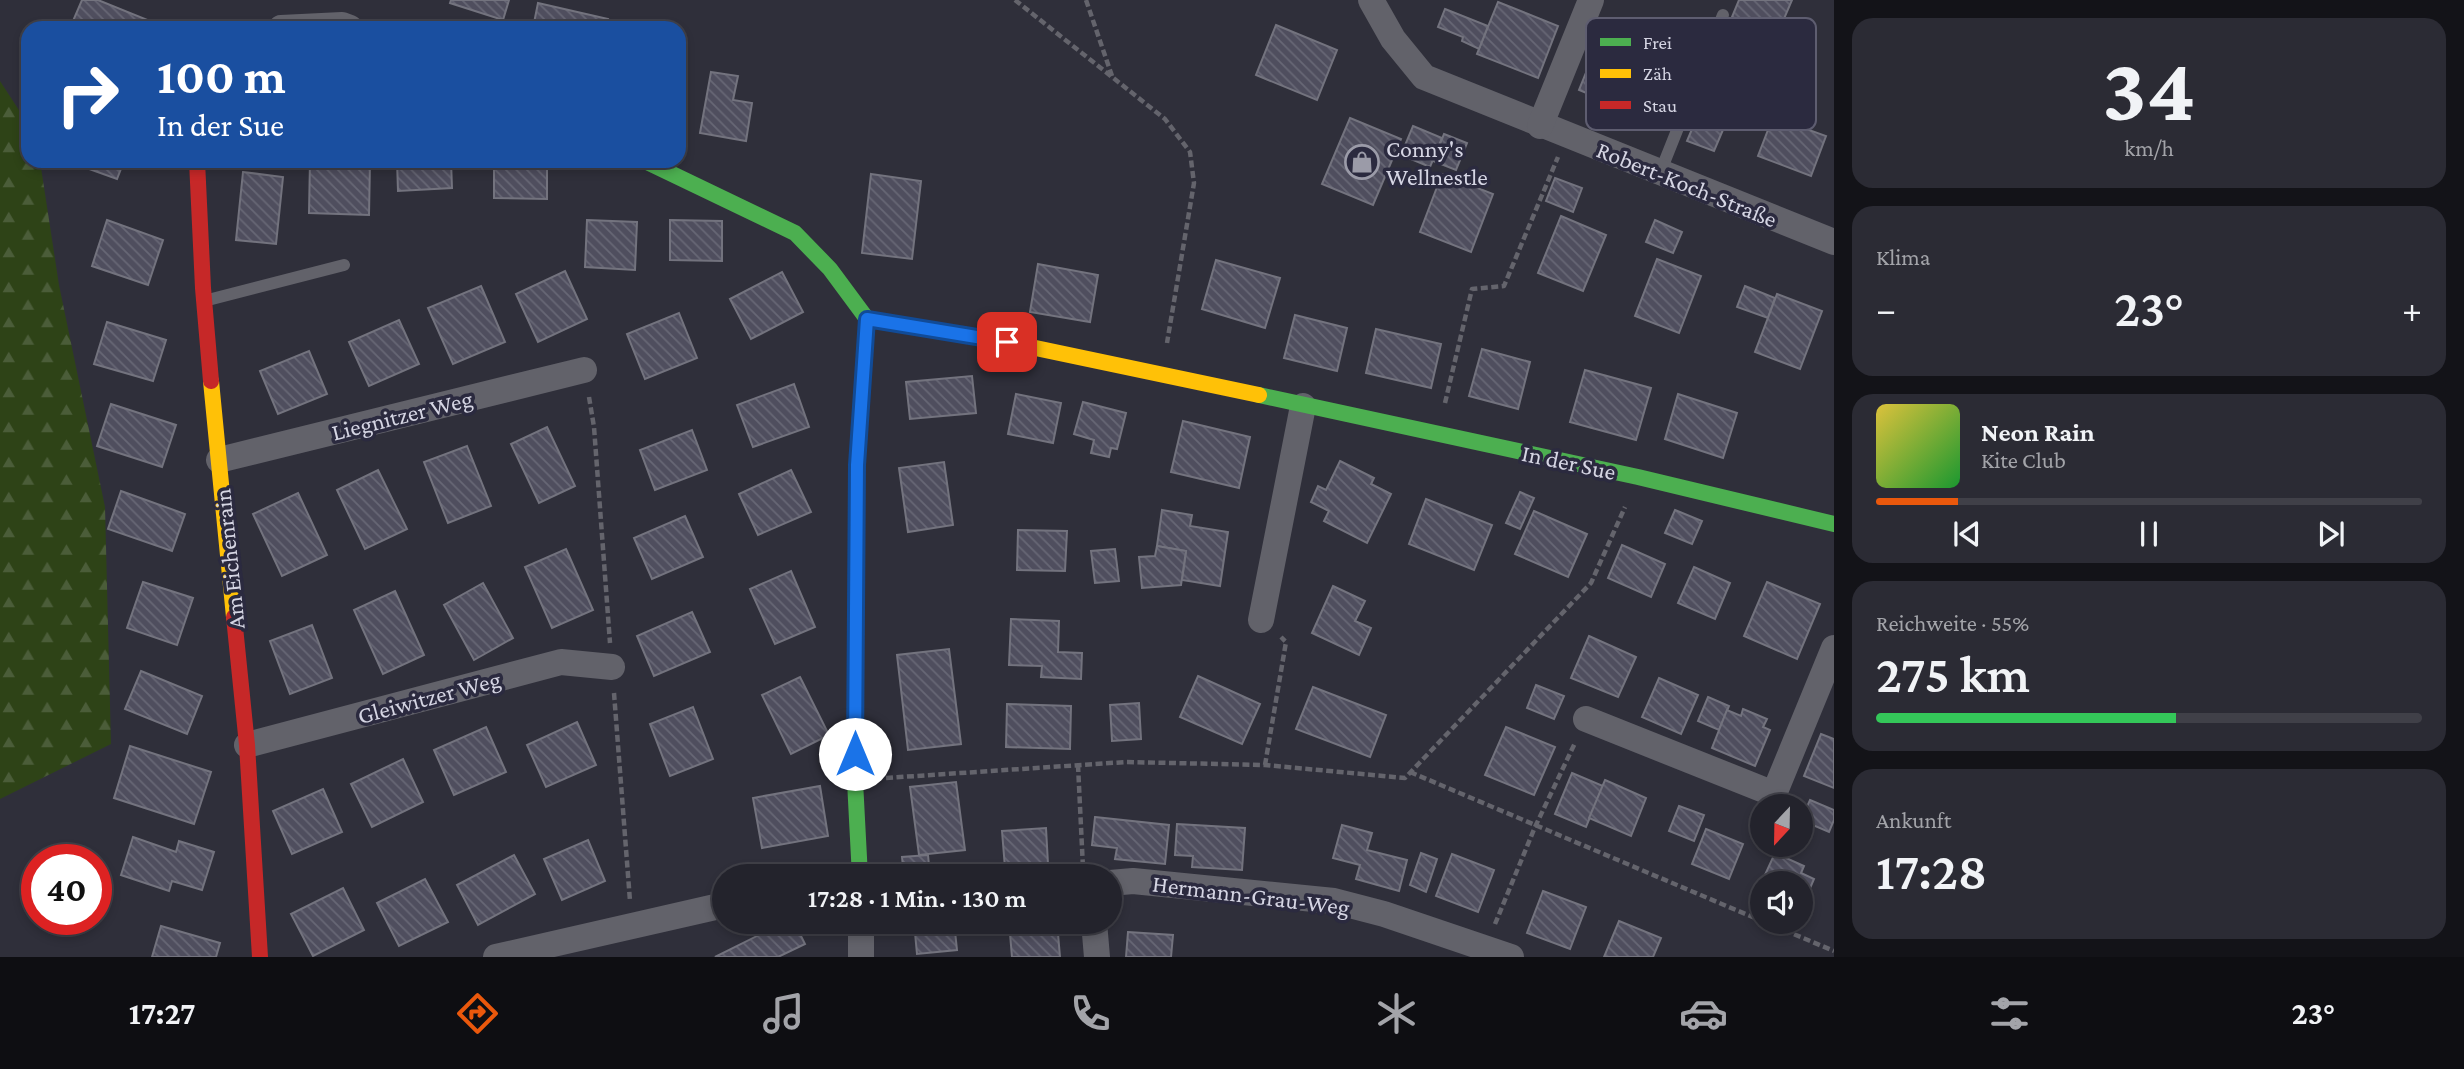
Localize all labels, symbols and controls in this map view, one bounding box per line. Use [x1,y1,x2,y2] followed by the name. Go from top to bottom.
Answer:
[1586,18,1816,130] legend
[1643,32,1672,53] text: Frei
[2102,38,2196,140] text: 34
[42,49,133,140] icon: right
[157,49,286,104] text: 100 m
[1643,63,1672,84] text: Zäh
[1643,95,1677,116] text: Stau
[157,107,284,143] text: In der Sue
[1386,135,1488,190] place label: Conny's Wellnestle
[2124,135,2174,161] text: km/h
[1593,136,1781,232] street label: Robert-Koch-Straße
[1343,143,1381,181] shop icon: Conny's Wellnestle
[1876,244,1930,270] text: Klima
[2114,279,2184,337] text: 23°
[1876,288,1896,330] text: −
[2402,288,2422,330] text: +
[977,312,1037,372] pin
[988,323,1026,361] icon: arrive
[329,384,476,446] street label: Liegnitzer Weg
[1981,418,2095,447] text: Neon Rain
[1520,439,1618,485] street label: In der Sue
[1981,447,2066,473] text: Kite Club
[208,487,250,631] street label: Am Eichenrain
[1948,515,1986,553] icon: previous
[2130,515,2168,553] icon: pause
[2312,515,2350,553] icon: next
[1876,610,2029,636] text: Reichweite · 55%
[1876,645,2030,703] text: 275 km
[354,665,504,729] street label: Gleiwitzer Weg
[818,717,892,791] position arrow
[1750,794,1813,858] north arrow
[1750,794,1813,934] map controls
[1876,807,1951,833] text: Ankunft
[1876,842,1987,900] text: 17:28
[21,844,112,935] speed limit sign: 40
[1151,870,1351,921] street label: Hermann-Grau-Weg
[1750,871,1813,934] button: sound
[808,884,1026,913] text: 17:28 · 1 Min. · 130 m
[453,989,502,1038] icon: directions
[759,989,808,1038] icon: music
[1066,989,1115,1038] icon: phone
[1372,989,1421,1038] icon: climate
[1679,989,1728,1038] icon: car
[1985,989,2034,1038] icon: filters
[129,995,196,1031] text: 17:27
[2291,995,2335,1031] text: 23°

